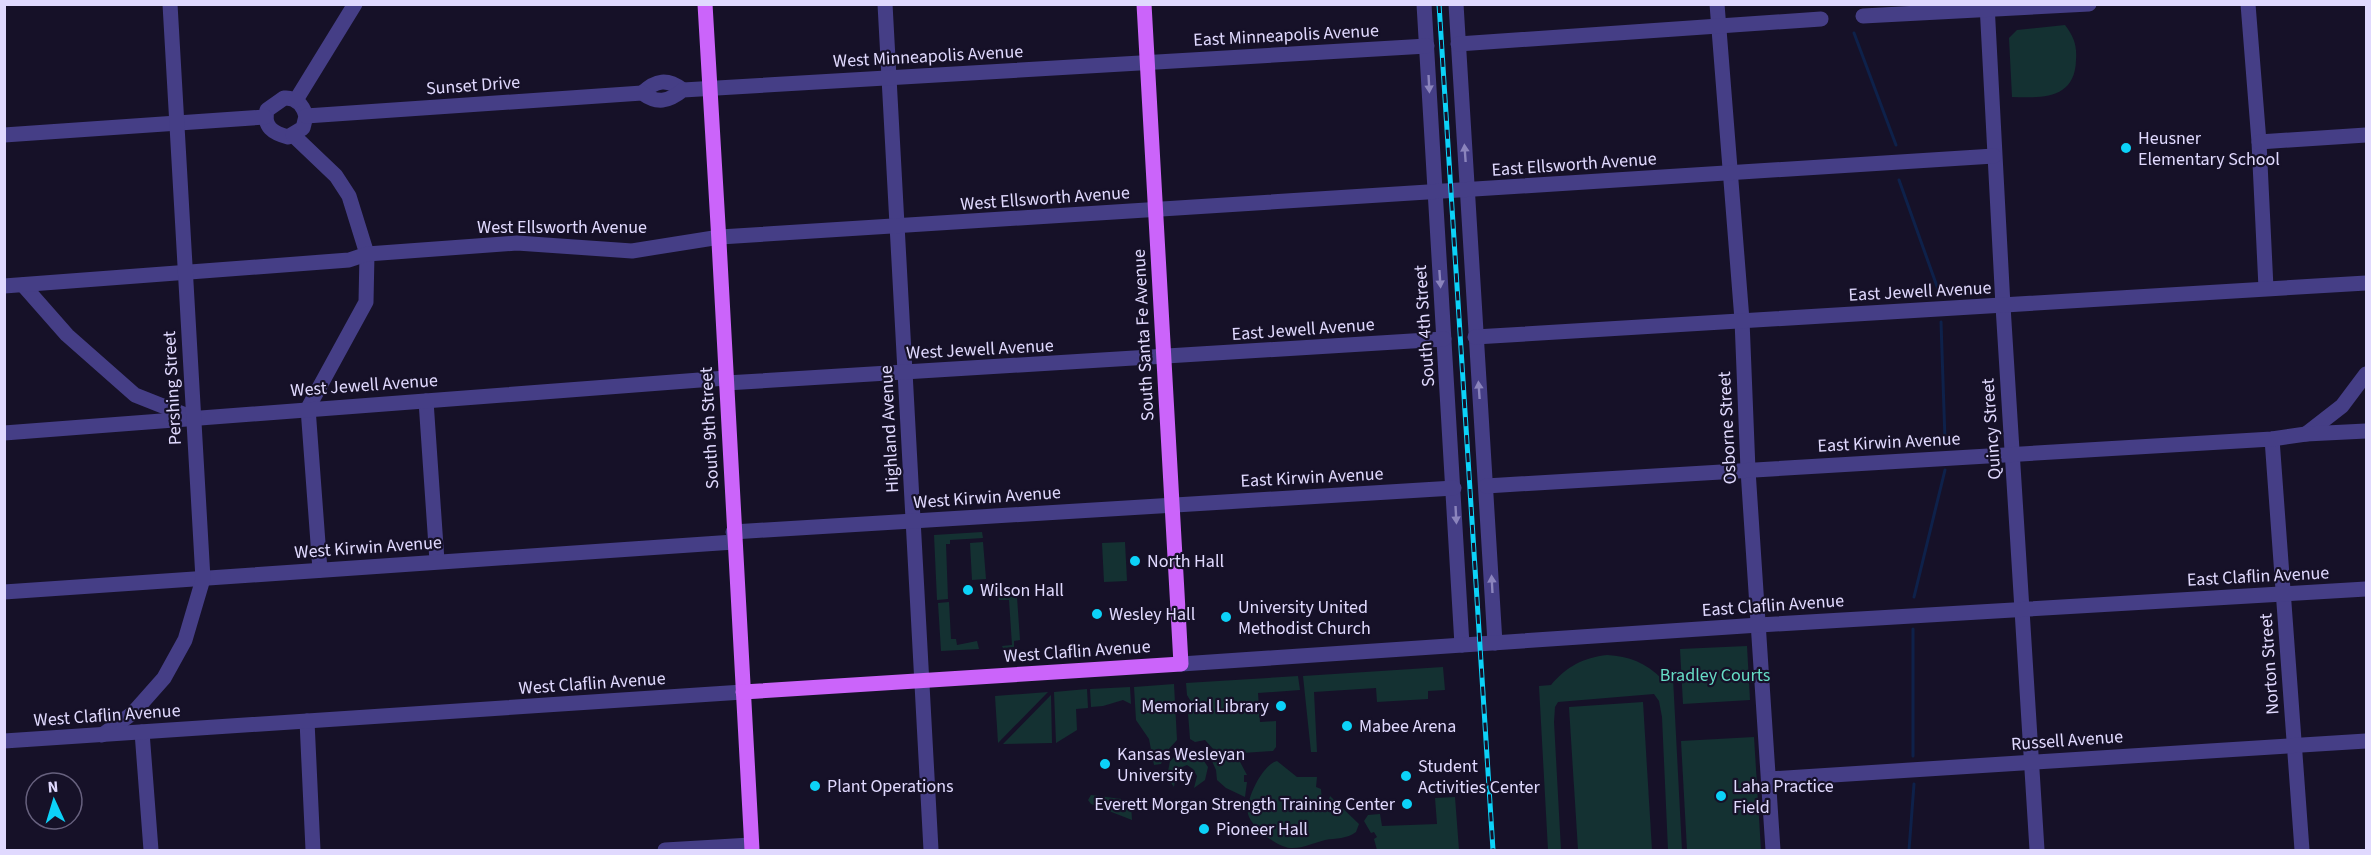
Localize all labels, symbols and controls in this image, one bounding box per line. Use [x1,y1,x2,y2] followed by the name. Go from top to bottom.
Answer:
[1193,18,1380,53] street label: East Minneapolis Avenue
[832,39,1024,74] street label: West Minneapolis Avenue
[425,70,521,101] street label: Sunset Drive
[1424,74,1434,93] one-way arrow
[2138,126,2280,172] place label: Heusner Elementary School
[2119,141,2133,155] marker: Heusner Elementary School
[1461,144,1470,163] one-way arrow
[1491,146,1658,183] street label: East Ellsworth Avenue
[959,180,1131,217] street label: West Ellsworth Avenue
[477,215,647,240] street label: West Ellsworth Avenue
[1127,248,1160,422] street label: South Santa Fe Avenue
[1408,264,1441,388] street label: South 4th Street
[1436,269,1445,288] one-way arrow
[1848,275,1992,308] street label: East Jewell Avenue
[1231,312,1375,347] street label: East Jewell Avenue
[157,330,188,446] street label: Pershing Street
[906,333,1054,366] street label: West Jewell Avenue
[874,365,905,493] street label: Highland Avenue
[694,366,725,490] street label: South 9th Street
[290,368,439,403] street label: West Jewell Avenue
[1712,371,1743,485] street label: Osborne Street
[1975,377,2008,480] street label: Quincy Street
[1474,380,1484,399] one-way arrow
[1817,426,1961,459] street label: East Kirwin Avenue
[1240,461,1384,494] street label: East Kirwin Avenue
[913,480,1062,515] street label: West Kirwin Avenue
[1451,506,1460,525] one-way arrow
[294,530,443,565] street label: West Kirwin Avenue
[1147,549,1224,574] place label: North Hall
[1128,554,1142,568] marker: North Hall
[2186,560,2330,593] street label: East Claflin Avenue
[1487,575,1496,594] one-way arrow
[980,578,1064,603] place label: Wilson Hall
[961,583,975,597] marker: Wilson Hall
[1701,588,1845,623] street label: East Claflin Avenue
[1238,595,1371,641] place label: University United Methodist Church
[1109,602,1195,627] place label: Wesley Hall
[1090,607,1104,621] marker: Wesley Hall
[1219,610,1233,624] marker: University United Methodist Church
[2253,612,2286,716] street label: Norton Street
[1003,634,1151,669] street label: West Claflin Avenue
[1660,663,1770,688] park label: Bradley Courts
[518,666,666,701] street label: West Claflin Avenue
[1141,694,1270,719] place label: Memorial Library
[33,698,181,733] street label: West Claflin Avenue
[1274,699,1288,713] marker: Memorial Library
[1359,714,1456,739] place label: Mabee Arena
[1340,719,1354,733] marker: Mabee Arena
[2010,724,2124,757] street label: Russell Avenue
[1117,742,1245,788] place label: Kansas Wesleyan University
[1418,754,1541,800] place label: Student Activities Center
[1098,757,1112,771] marker: Kansas Wesleyan University
[1399,769,1413,783] marker: Student Activities Center
[24,771,84,831] north arrow
[827,774,954,799] place label: Plant Operations
[1733,774,1834,820] place label: Laha Practice Field
[47,776,59,798] text: N
[808,779,822,793] marker: Plant Operations
[1714,789,1728,803] marker: Laha Practice Field
[1094,792,1396,817] place label: Everett Morgan Strength Training Center
[1400,797,1414,811] marker: Everett Morgan Strength Training Center
[1216,817,1308,842] place label: Pioneer Hall
[1197,822,1211,836] marker: Pioneer Hall

